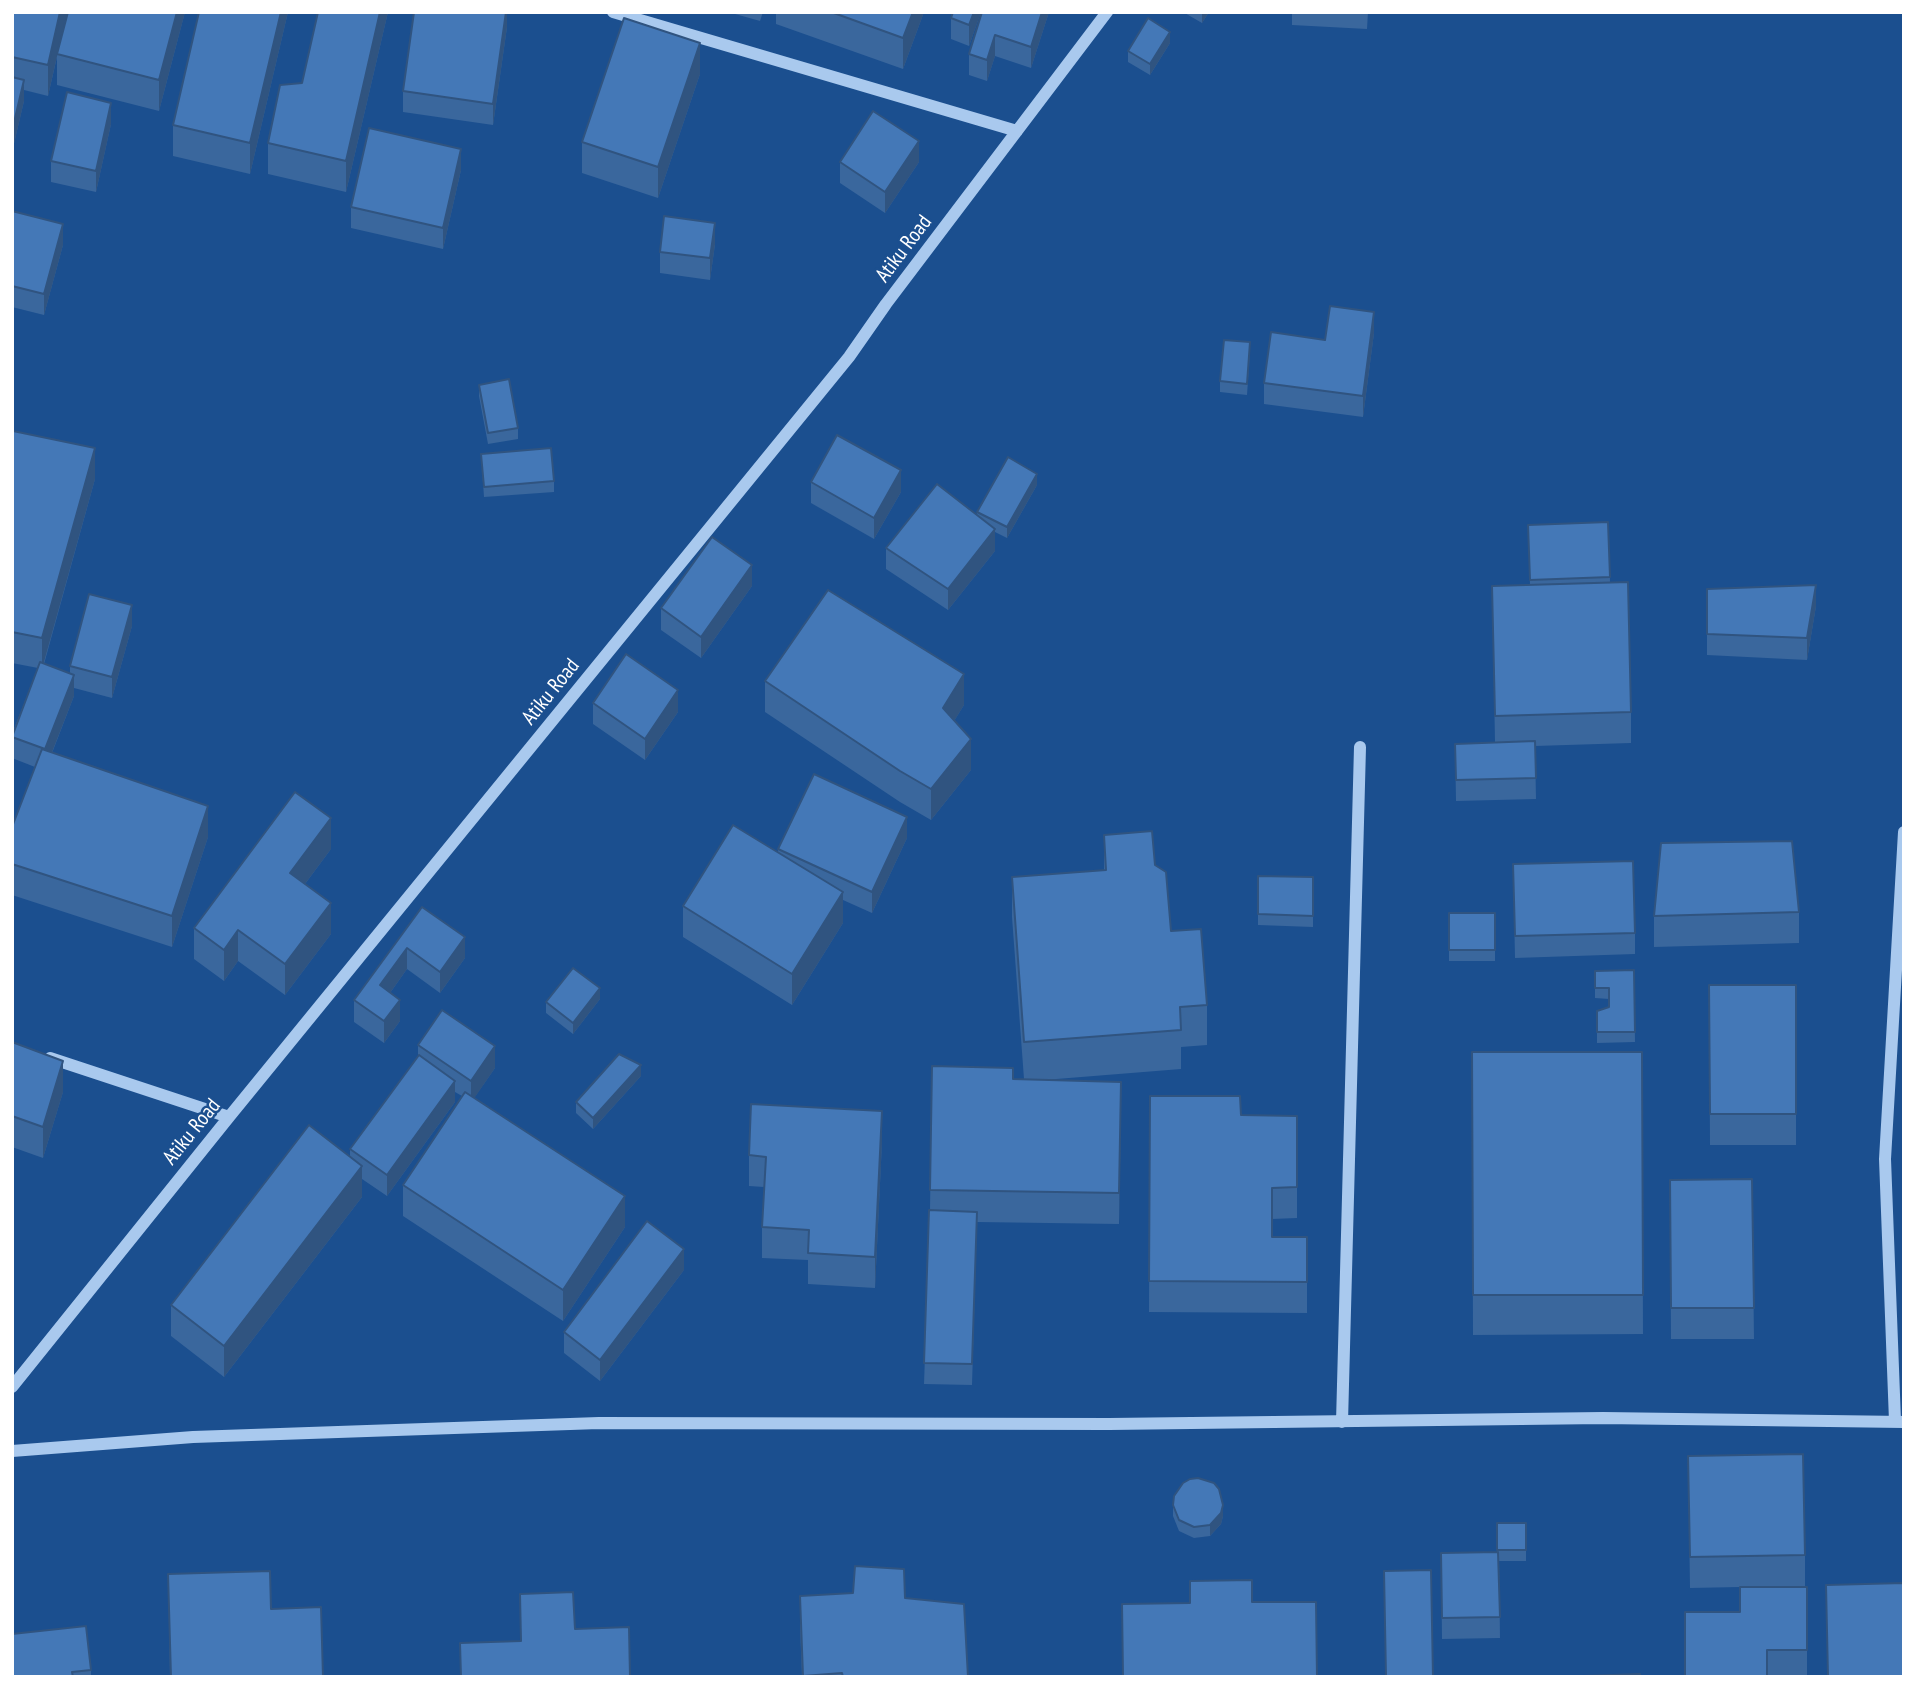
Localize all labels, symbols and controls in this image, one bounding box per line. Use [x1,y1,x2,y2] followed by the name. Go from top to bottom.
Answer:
[871,210,937,288] street label: Atiku Road
[517,654,585,730] street label: Atiku Road
[158,1094,226,1170] street label: Atiku Road

